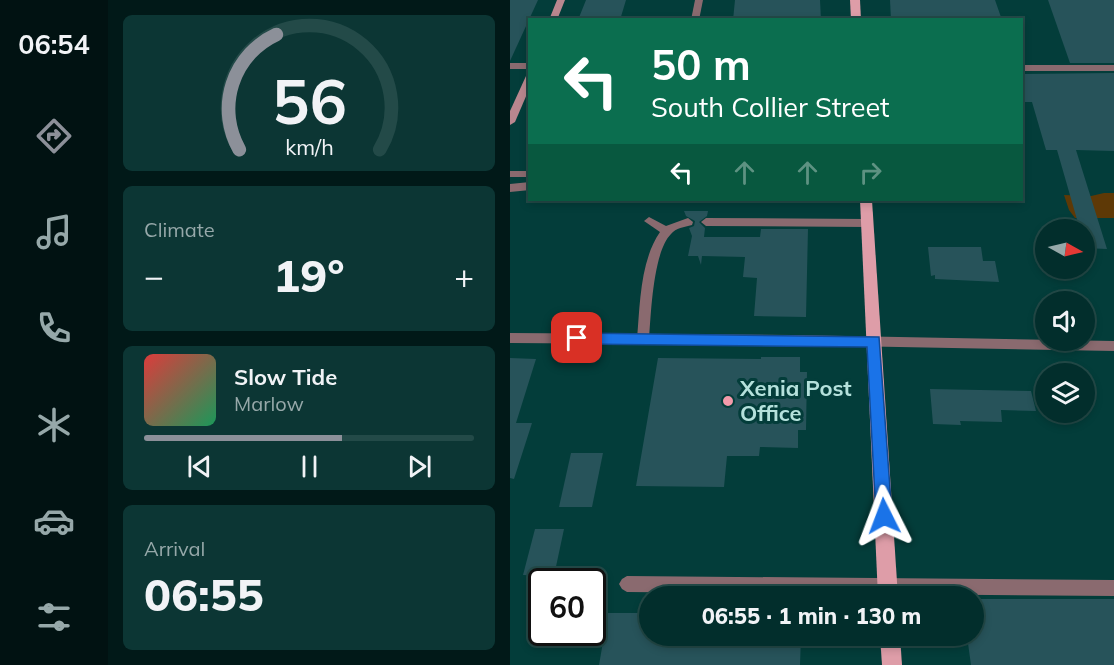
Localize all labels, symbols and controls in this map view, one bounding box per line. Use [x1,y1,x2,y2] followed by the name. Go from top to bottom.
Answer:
[18,27,90,61] text: 06:54
[651,38,751,91] text: 50 m
[552,42,630,120] icon: left
[272,61,346,140] text: 56
[651,90,890,124] text: South Collier Street
[33,115,75,157] icon: directions
[285,133,333,160] text: km/h
[665,156,698,189] icon: left
[728,156,761,189] icon: ahead
[791,156,824,189] icon: ahead
[854,156,887,189] icon: right
[33,211,75,253] icon: music
[144,217,215,242] text: Climate
[1035,219,1095,279] north arrow
[1035,219,1095,423] map controls
[273,247,345,303] text: 19°
[144,255,164,296] text: −
[454,255,474,296] text: +
[1035,291,1095,351] button: sound
[33,307,75,349] icon: phone
[551,312,602,363] pin
[560,321,593,354] icon: arrive
[234,363,337,391] text: Slow Tide
[1035,363,1095,423] button: layers
[739,374,852,427] place label: Xenia Post Office
[234,391,304,416] text: Marlow
[721,394,735,408] marker: Xenia Post Office
[33,404,75,446] icon: climate
[183,450,216,483] icon: previous
[293,450,326,483] icon: pause
[403,450,436,483] icon: next
[852,484,916,548] position arrow
[33,500,75,542] icon: car
[144,536,205,561] text: Arrival
[144,566,264,622] text: 06:55
[528,568,606,646] speed limit sign: 60
[33,596,75,638] icon: filters
[702,602,921,630] text: 06:55 · 1 min · 130 m

